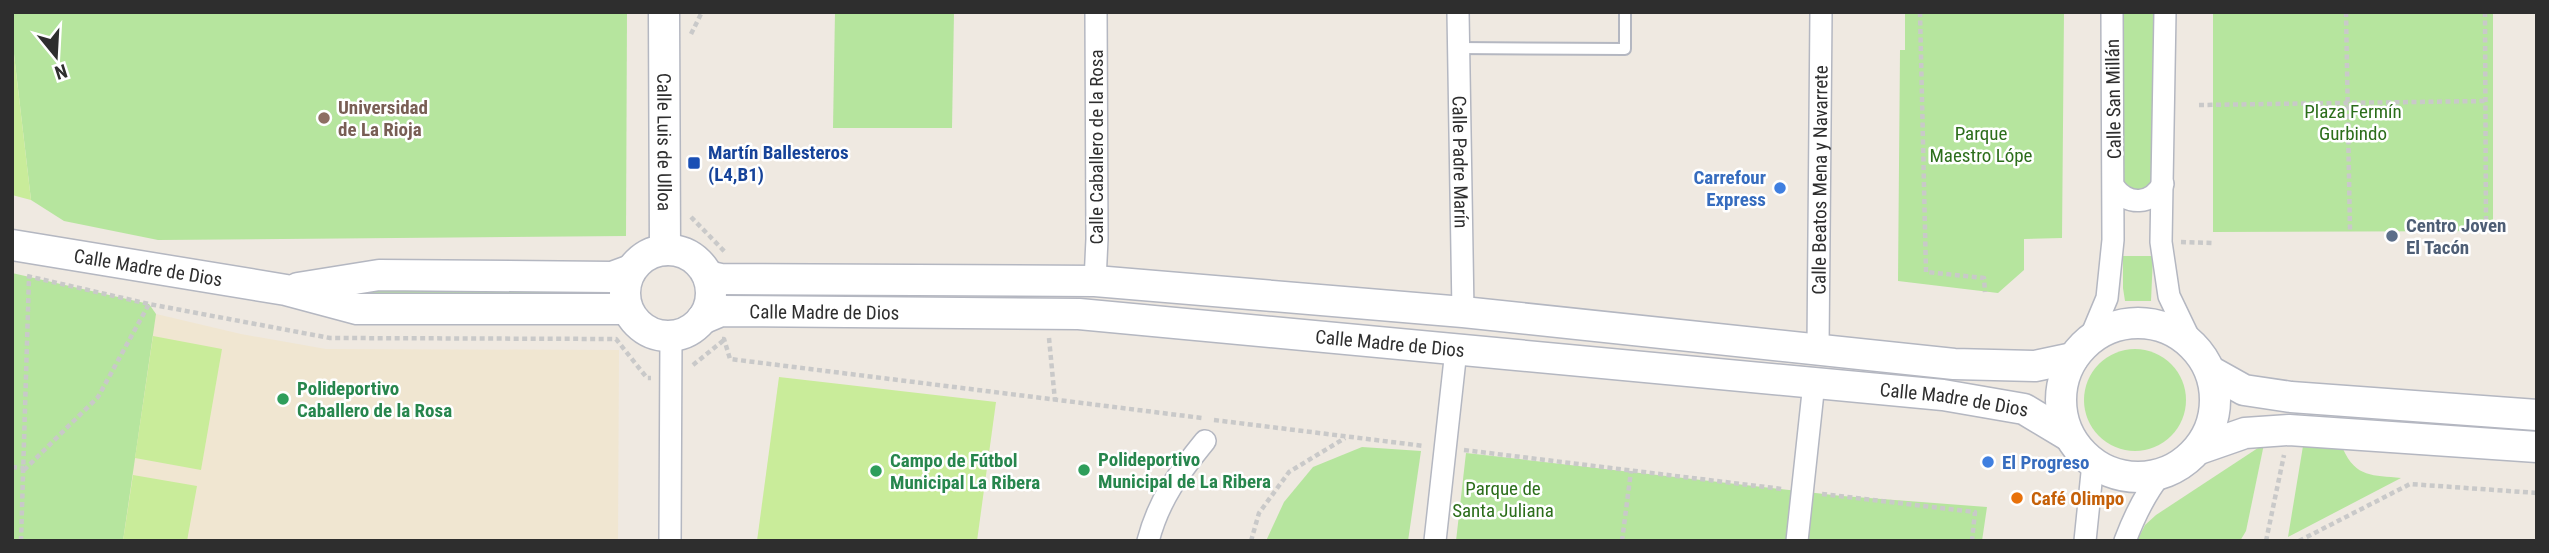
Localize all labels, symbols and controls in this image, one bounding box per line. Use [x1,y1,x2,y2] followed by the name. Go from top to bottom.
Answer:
[21,21,91,91] north arrow
[2101,39,2126,159] street label: Calle San Millán
[1085,49,1108,245] street label: Calle Caballero de la Rosa
[52,59,70,84] text: N
[1807,65,1833,295] street label: Calle Beatos Mena y Navarrete
[652,73,676,211] street label: Calle Luis de Ulloa
[1447,95,1473,229] street label: Calle Padre Marín
[338,96,428,141] place label: Universidad de La Rioja
[2304,100,2402,145] park label: Plaza Fermín Gurbindo
[316,110,332,126] marker: Universidad de La Rioja
[1930,122,2033,167] park label: Parque Maestro Lópe
[708,141,849,186] place label: Martín Ballesteros (L4,B1)
[686,155,702,171] marker: Martín Ballesteros (L4,B1)
[1693,166,1766,211] place label: Carrefour Express
[1772,180,1788,196] marker: Carrefour Express
[2406,214,2506,259] place label: Centro Joven El Tacón
[2384,228,2400,244] marker: Centro Joven El Tacón
[72,244,224,291] street label: Calle Madre de Dios
[749,300,899,324] street label: Calle Madre de Dios
[1314,325,1466,362] street label: Calle Madre de Dios
[297,377,452,422] place label: Polideportivo Caballero de la Rosa
[1879,378,2030,422] street label: Calle Madre de Dios
[275,391,291,407] marker: Polideportivo Caballero de la Rosa
[1098,448,1271,493] place label: Polideportivo Municipal de La Ribera
[890,449,1040,494] place label: Campo de Fútbol Municipal La Ribera
[2002,451,2090,474] place label: El Progreso
[1980,454,1996,470] marker: El Progreso
[1076,462,1092,478] marker: Polideportivo Municipal de La Ribera
[868,463,884,479] marker: Campo de Fútbol Municipal La Ribera
[1452,477,1554,522] park label: Parque de Santa Juliana
[2031,487,2124,510] place label: Café Olimpo
[2009,490,2025,506] marker: Café Olimpo

